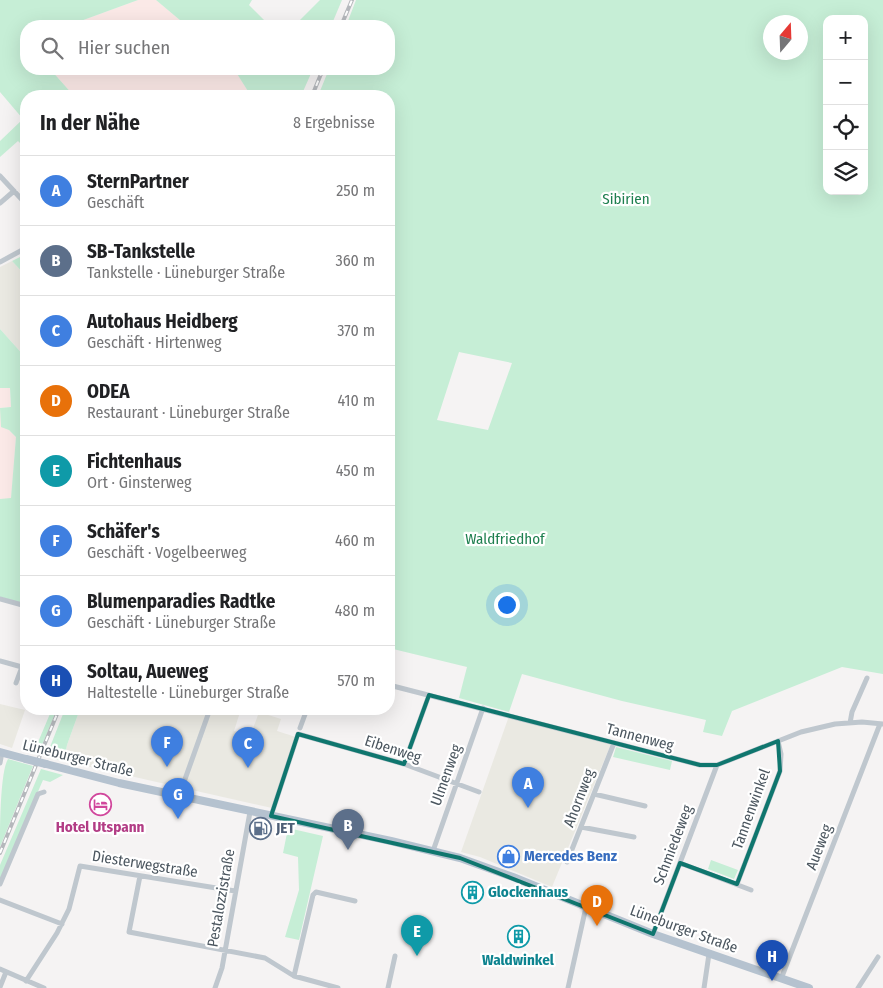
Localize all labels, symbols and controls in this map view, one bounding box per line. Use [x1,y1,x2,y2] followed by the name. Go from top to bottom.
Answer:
[763,15,808,60] north arrow
[823,15,868,195] map controls
[823,15,868,60] button: +
[20,20,395,75] search box
[38,34,66,62] icon: search
[78,36,170,59] text: Hier suchen
[823,60,868,105] button: −
[823,105,868,150] button: locate
[40,110,140,136] text: In der Nähe
[293,113,375,132] text: 8 Ergebnisse
[823,150,868,195] button: layers
[87,170,189,193] text: SternPartner
[52,181,60,200] text: A
[336,181,375,200] text: 250 m
[602,190,650,208] park label: Sibirien
[87,193,144,212] text: Geschäft
[87,240,195,263] text: SB-Tankstelle
[52,251,60,270] text: B
[335,251,375,270] text: 360 m
[87,263,285,282] text: Tankstelle · Lüneburger Straße
[87,310,238,333] text: Autohaus Heidberg
[52,321,60,340] text: C
[337,321,375,340] text: 370 m
[87,333,222,352] text: Geschäft · Hirtenweg
[87,380,130,403] text: ODEA
[51,391,61,410] text: D
[337,391,375,410] text: 410 m
[87,403,290,422] text: Restaurant · Lüneburger Straße
[87,450,182,473] text: Fichtenhaus
[52,461,60,480] text: E
[336,461,375,480] text: 450 m
[87,473,192,492] text: Ort · Ginsterweg
[87,520,160,543] text: Schäfer's
[465,530,546,548] park label: Waldfriedhof
[52,531,60,550] text: F
[335,531,375,550] text: 460 m
[87,543,246,562] text: Geschäft · Vogelbeerweg
[87,590,275,613] text: Blumenparadies Radtke
[494,592,520,618] your location
[51,601,61,620] text: G
[335,601,375,620] text: 480 m
[87,613,276,632] text: Geschäft · Lüneburger Straße
[87,660,208,683] text: Soltau, Aueweg
[51,671,61,690] text: H
[337,671,375,690] text: 570 m
[87,683,289,702] text: Haltestelle · Lüneburger Straße
[604,719,676,755] street label: Tannenweg
[151,726,183,767] pin: F
[232,727,264,768] pin: C
[362,731,424,767] street label: Eibenweg
[21,736,135,780] street label: Lüneburger Straße
[427,742,465,808] street label: Ulmenweg
[560,766,598,830] street label: Ahornweg
[728,766,774,852] street label: Tannenwinkel
[512,767,544,808] pin: A
[162,778,194,819] pin: G
[88,792,112,816] hotel icon: Hotel Utspann
[650,802,696,888] street label: Schmiedeweg
[332,809,364,850] pin: B
[248,816,272,840] fuel station icon: JET
[56,818,144,836] place label: Hotel Utspann
[275,819,295,837] place label: JET
[802,822,836,872] street label: Aueweg
[496,844,520,868] shop icon: Mercedes Benz
[91,847,199,881] street label: Diesterwegstraße
[204,847,238,949] street label: Pestalozzistraße
[524,847,618,865] place label: Mercedes Benz
[460,880,484,904] building icon: Glockenhaus
[488,883,568,901] place label: Glockenhaus
[581,885,613,926] pin: D
[628,901,740,957] street label: Lüneburger Straße
[401,915,433,956] pin: E
[506,925,530,949] building icon: Waldwinkel
[756,940,788,981] pin: H
[482,951,555,969] place label: Waldwinkel

